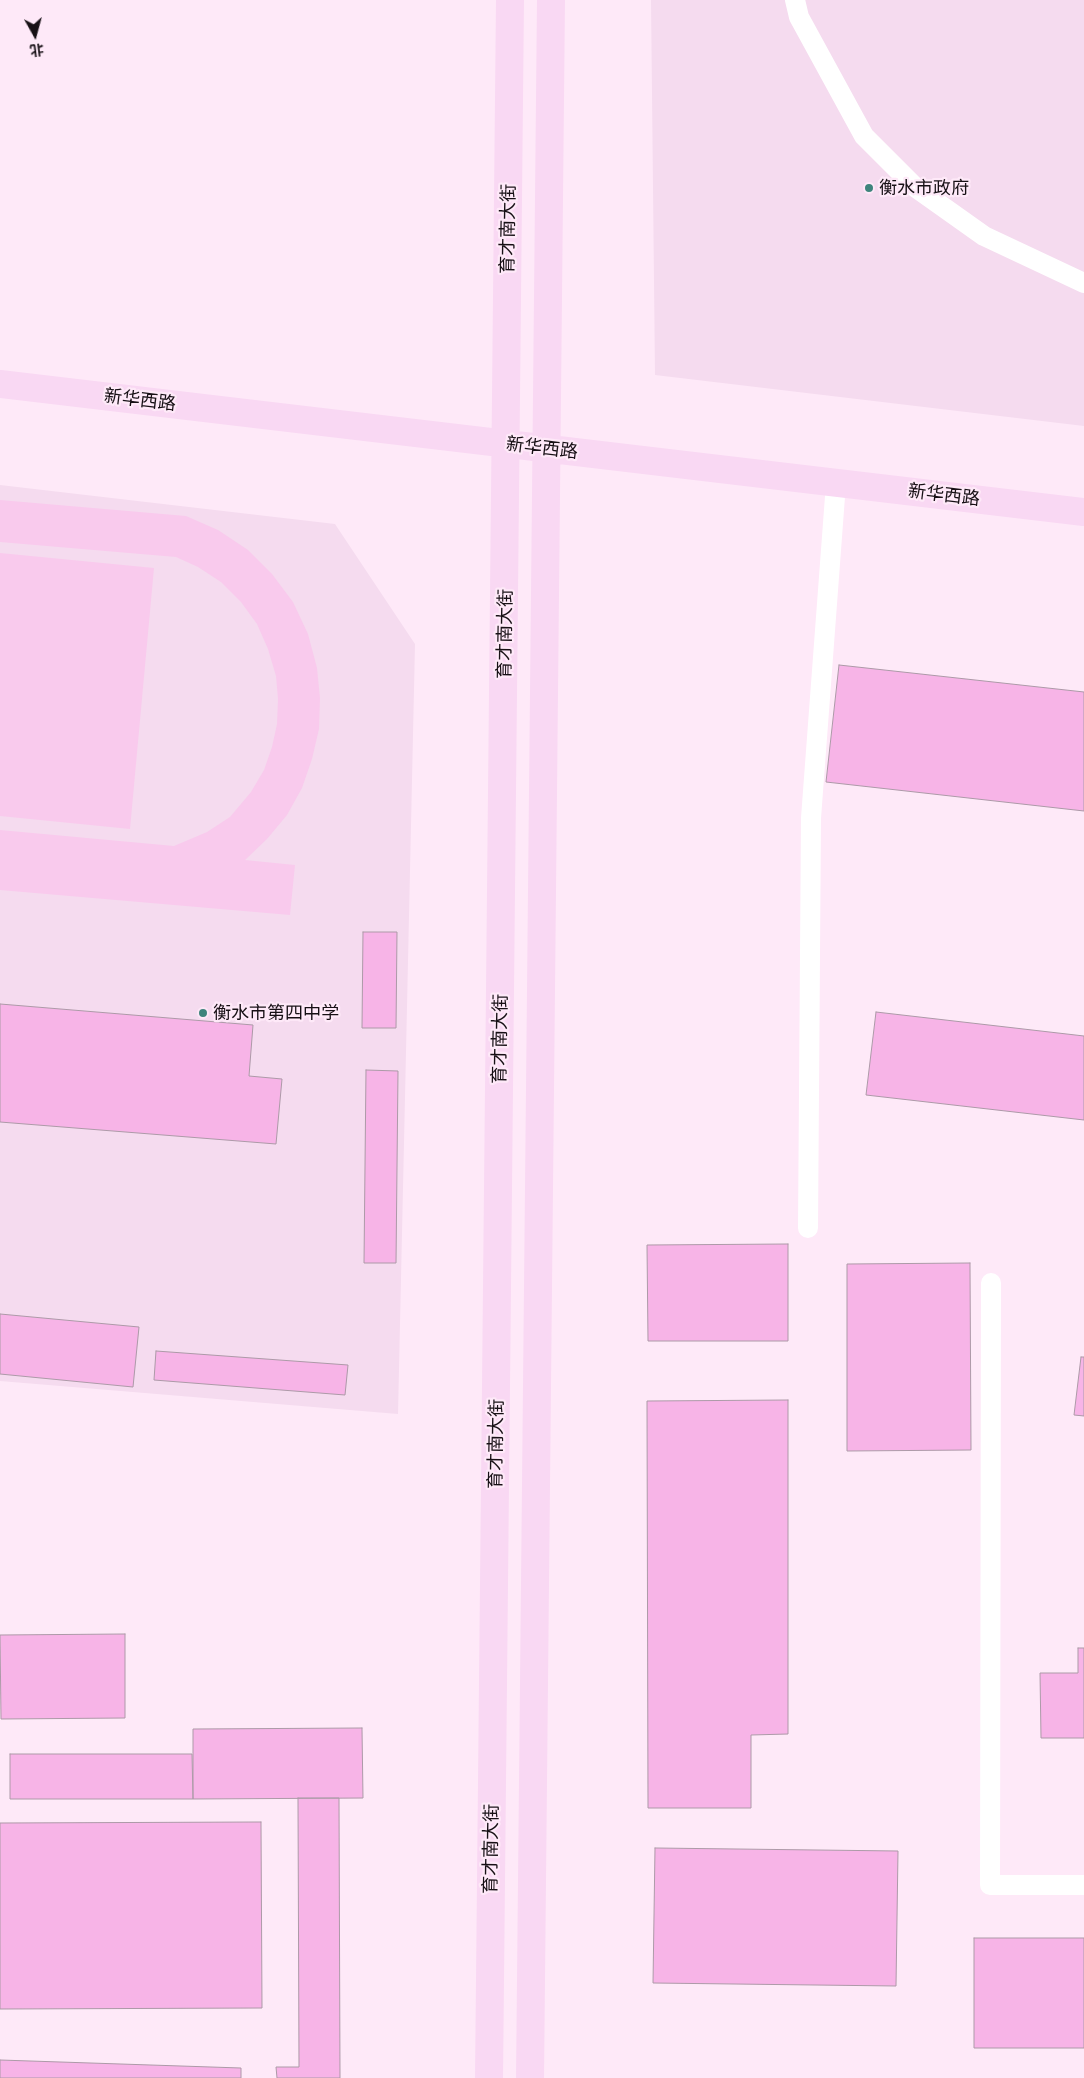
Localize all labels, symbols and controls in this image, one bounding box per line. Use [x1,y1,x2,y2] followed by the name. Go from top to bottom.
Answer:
[10,10,60,60] north arrow
[29,41,45,59] text: 北
[879,177,969,199] place label: 衡水市政府
[863,182,875,194] marker: 衡水市政府
[496,184,520,274] street label: 育才南大街
[103,385,177,415] street label: 新华西路
[505,433,579,463] street label: 新华西路
[907,480,981,510] street label: 新华西路
[493,589,517,679] street label: 育才南大街
[488,994,512,1084] street label: 育才南大街
[213,1002,339,1024] place label: 衡水市第四中学
[197,1007,209,1019] marker: 衡水市第四中学
[484,1399,508,1489] street label: 育才南大街
[479,1804,503,1894] street label: 育才南大街

